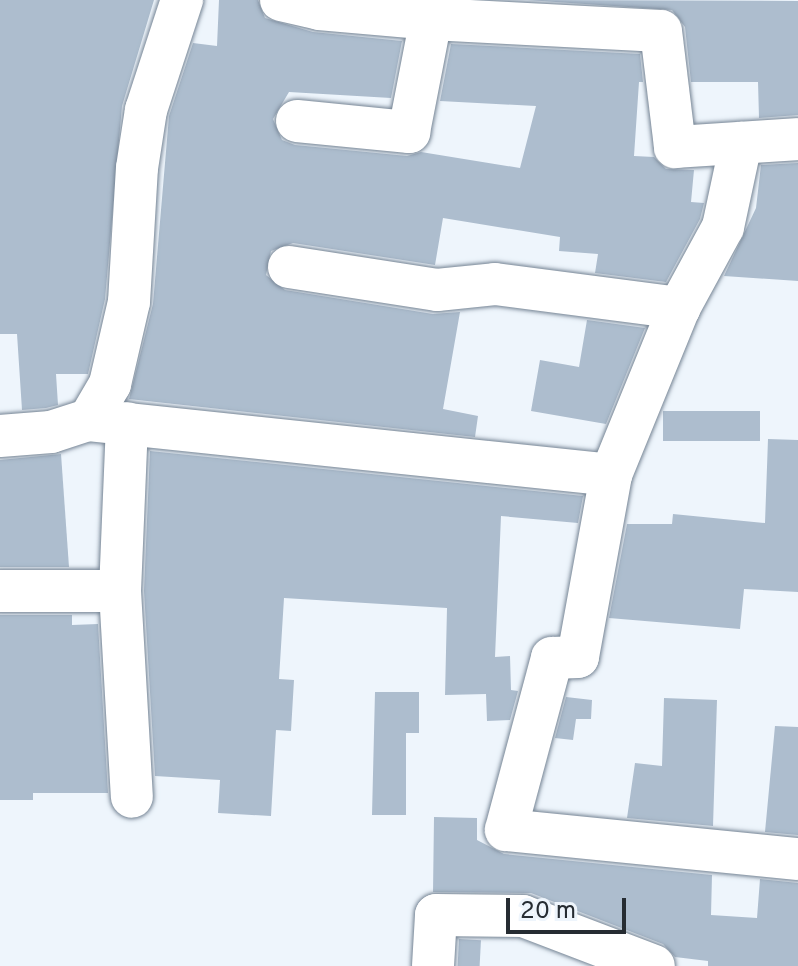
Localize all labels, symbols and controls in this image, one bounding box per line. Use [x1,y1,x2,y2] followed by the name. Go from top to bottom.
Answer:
[510,882,630,932] scale bar
[520,897,576,927] text: 20 m

